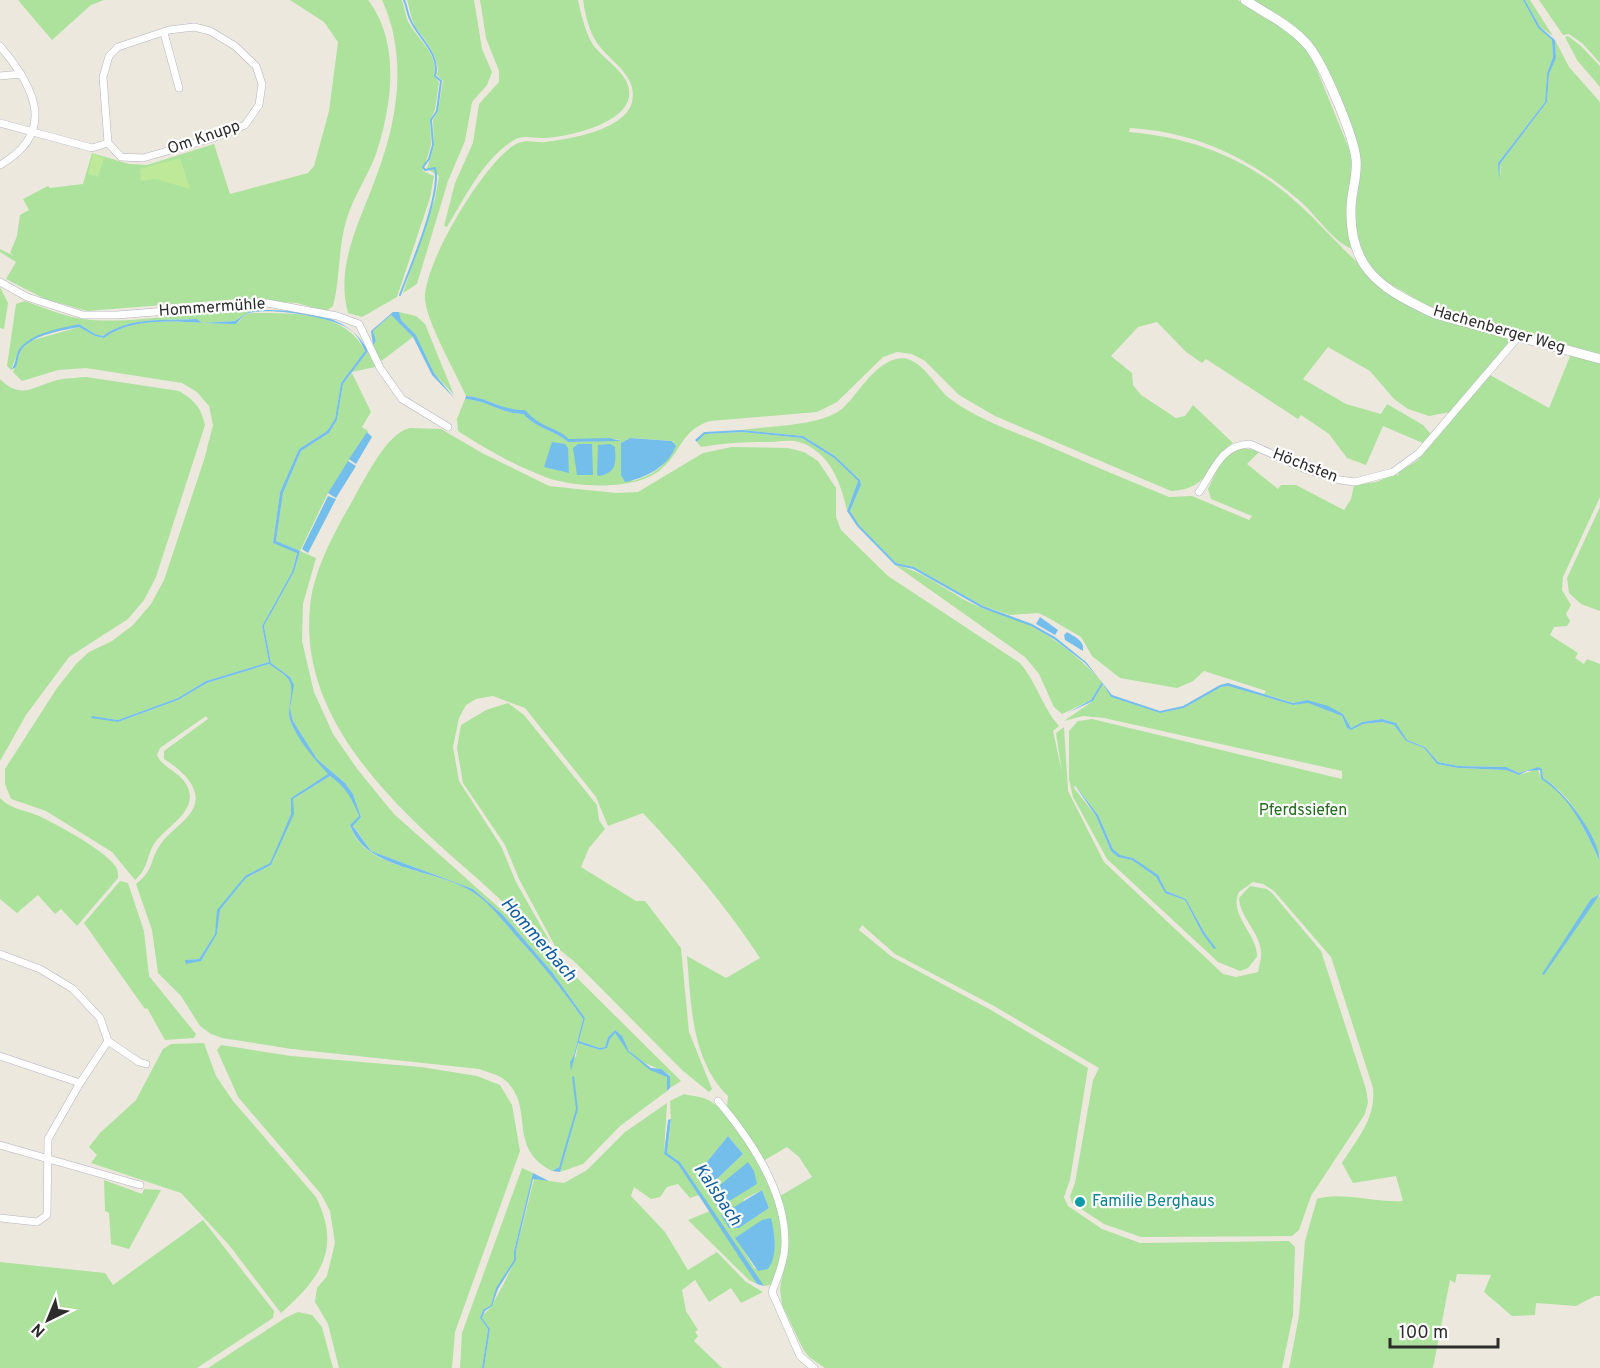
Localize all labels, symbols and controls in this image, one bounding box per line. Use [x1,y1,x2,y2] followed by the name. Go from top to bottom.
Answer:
[165,116,243,160] street label: Om Knupp
[158,294,266,322] street label: Hommermühle
[1431,302,1567,358] street label: Hachenberger Weg
[1269,444,1341,488] street label: Höchsten
[1259,801,1347,821] park label: Pferdssiefen
[495,893,581,987] water label: Hommerbach
[688,1159,746,1231] water label: Kalsbach
[1092,1192,1215,1212] place label: Familie Berghaus
[1073,1195,1087,1209] marker: Familie Berghaus
[18,1290,78,1350] north arrow
[1390,1311,1498,1349] scale bar
[28,1318,50,1341] text: N
[1399,1322,1448,1345] text: 100 m

